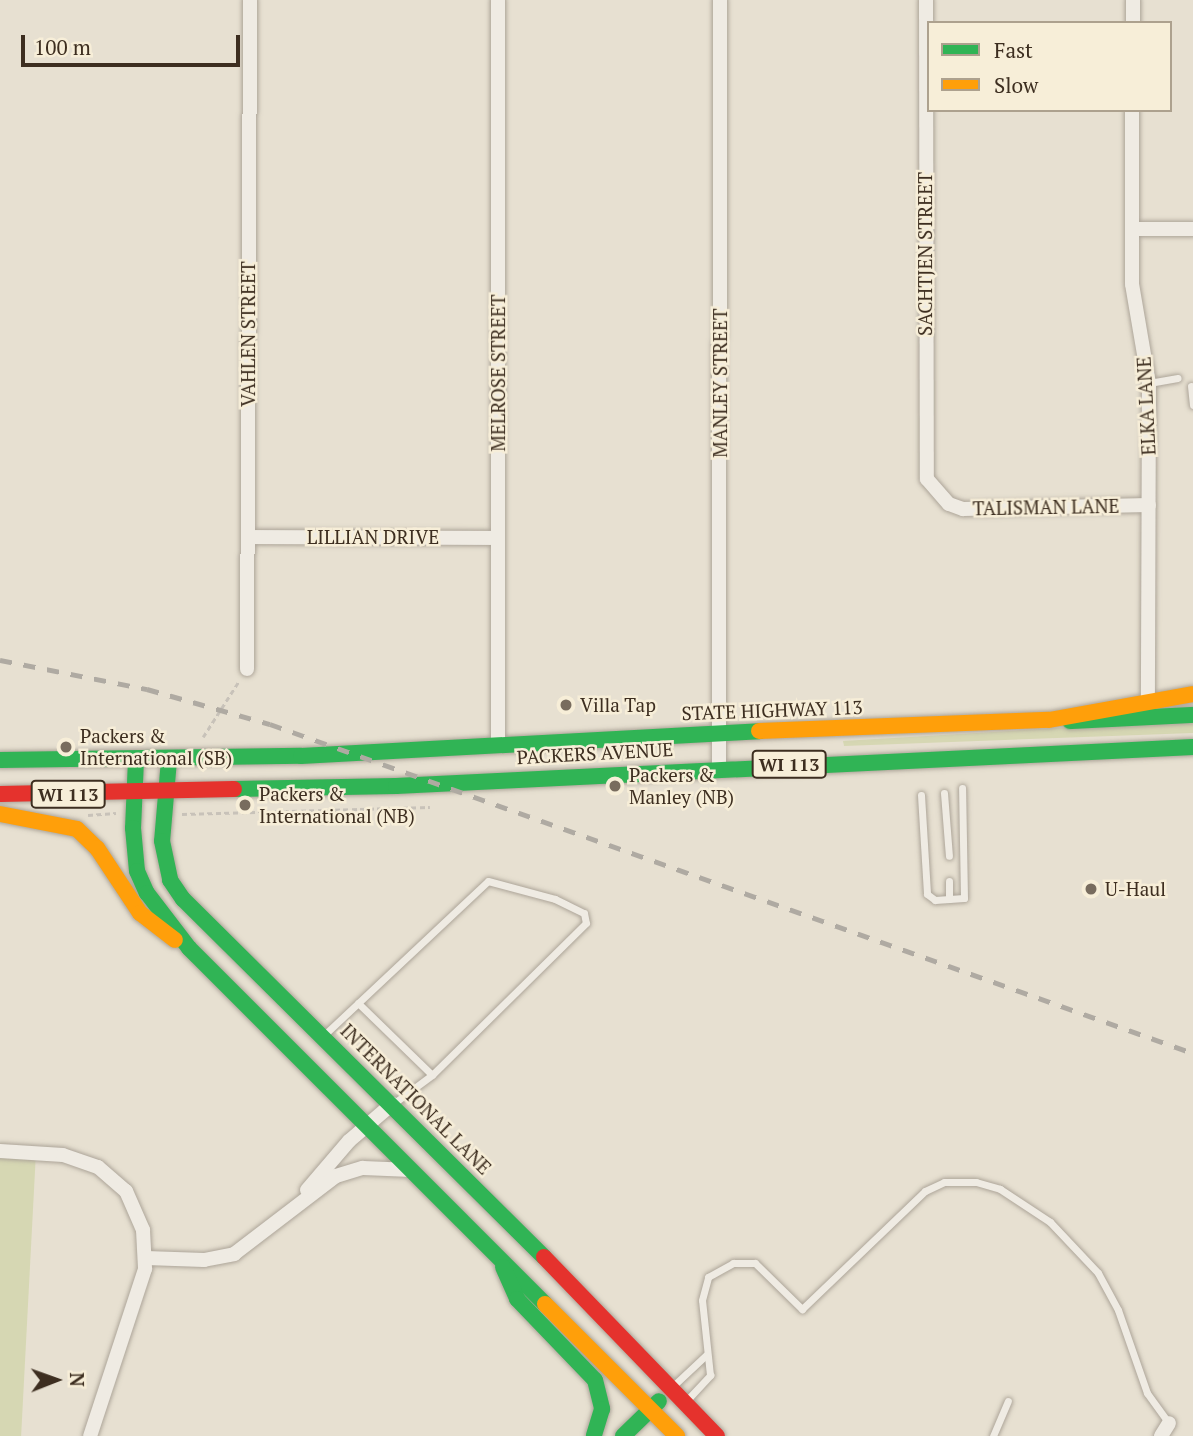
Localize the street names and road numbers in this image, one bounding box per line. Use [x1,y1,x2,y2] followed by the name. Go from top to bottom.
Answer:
[914,172,936,336] street label: SACHTJEN STREET
[237,261,259,407] street label: VAHLEN STREET
[487,294,509,452] street label: MELROSE STREET
[709,308,731,458] street label: MANLEY STREET
[1132,356,1160,456] street label: ELKA LANE
[972,494,1120,520] street label: TALISMAN LANE
[307,526,439,548] street label: LILLIAN DRIVE
[681,695,863,725] street label: STATE HIGHWAY 113
[516,738,674,768] street label: PACKERS AVENUE
[750,750,828,778] road number: WI 113
[29,780,106,808] road number: WI 113
[336,1019,496,1179] street label: INTERNATIONAL LANE

